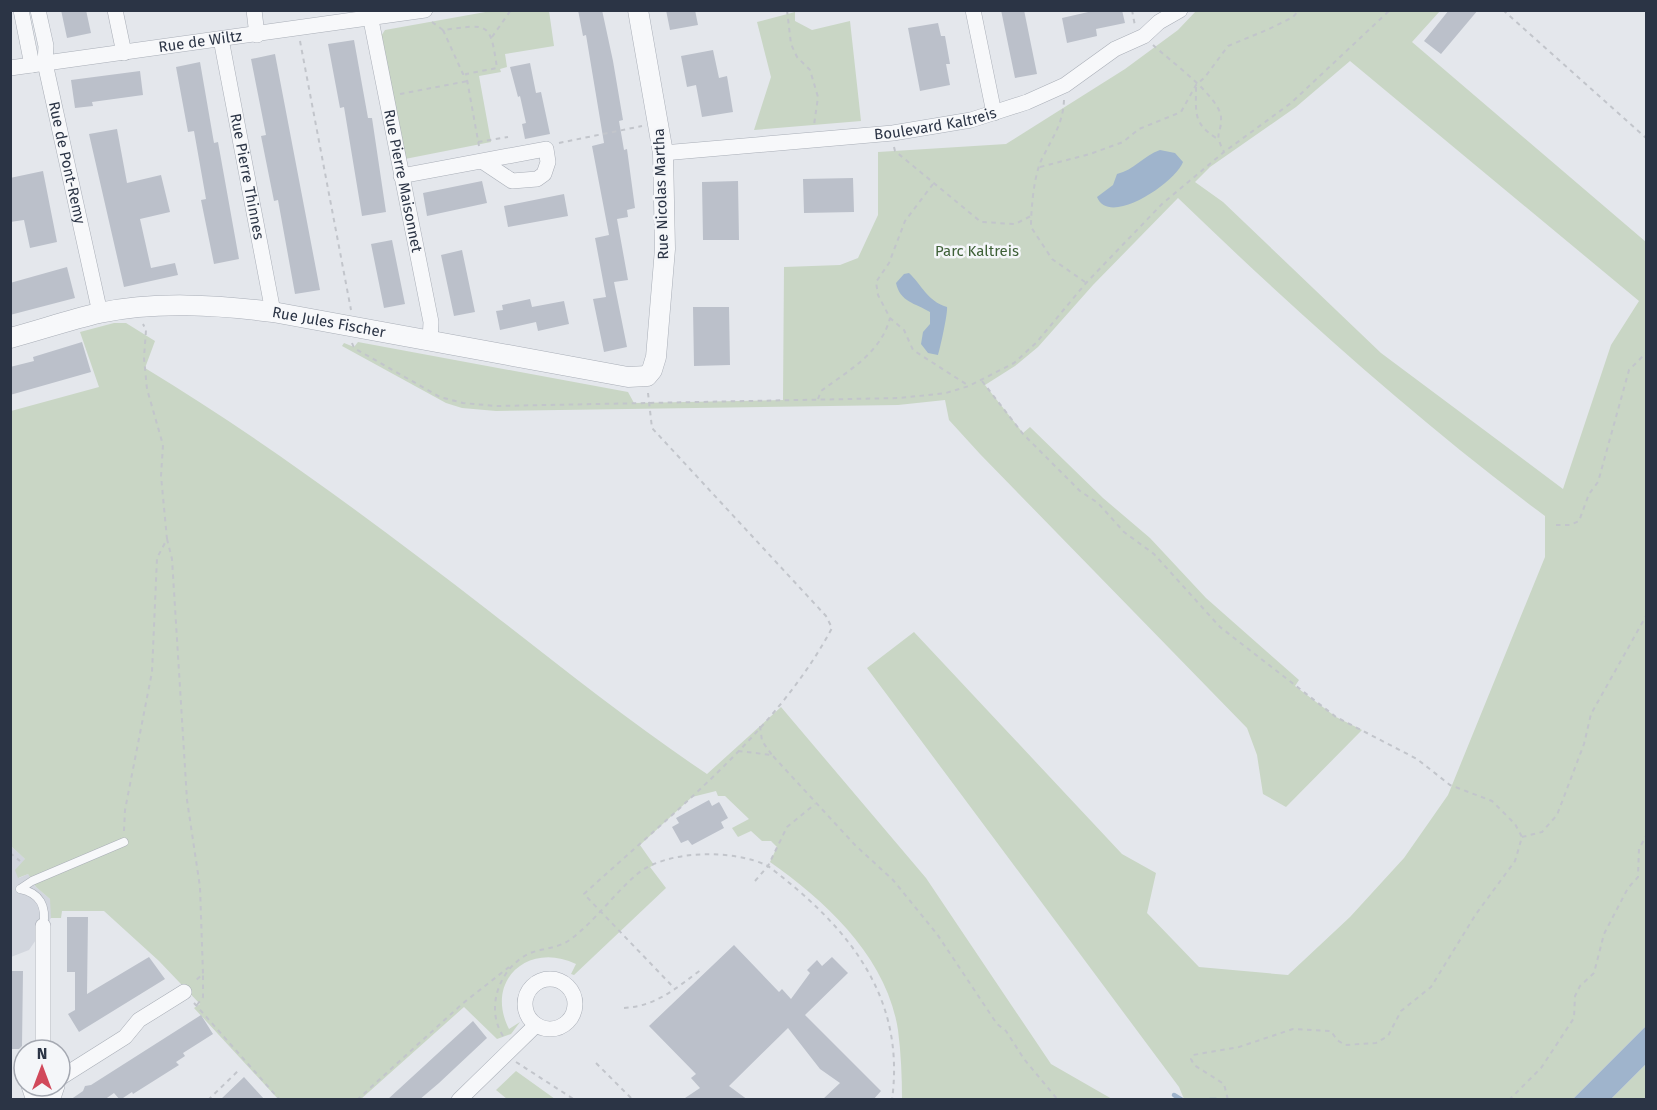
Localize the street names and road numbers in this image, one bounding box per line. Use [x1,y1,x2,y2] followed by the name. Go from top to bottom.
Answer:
[157,27,244,56] street label: Rue de Wiltz
[45,100,89,226] street label: Rue de Pont-Remy
[873,103,999,144] street label: Boulevard Kaltreis
[380,108,426,255] street label: Rue Pierre Maisonnet
[226,112,268,241] street label: Rue Pierre Thinnes
[650,128,672,260] street label: Rue Nicolas Martha
[271,303,387,341] street label: Rue Jules Fischer

